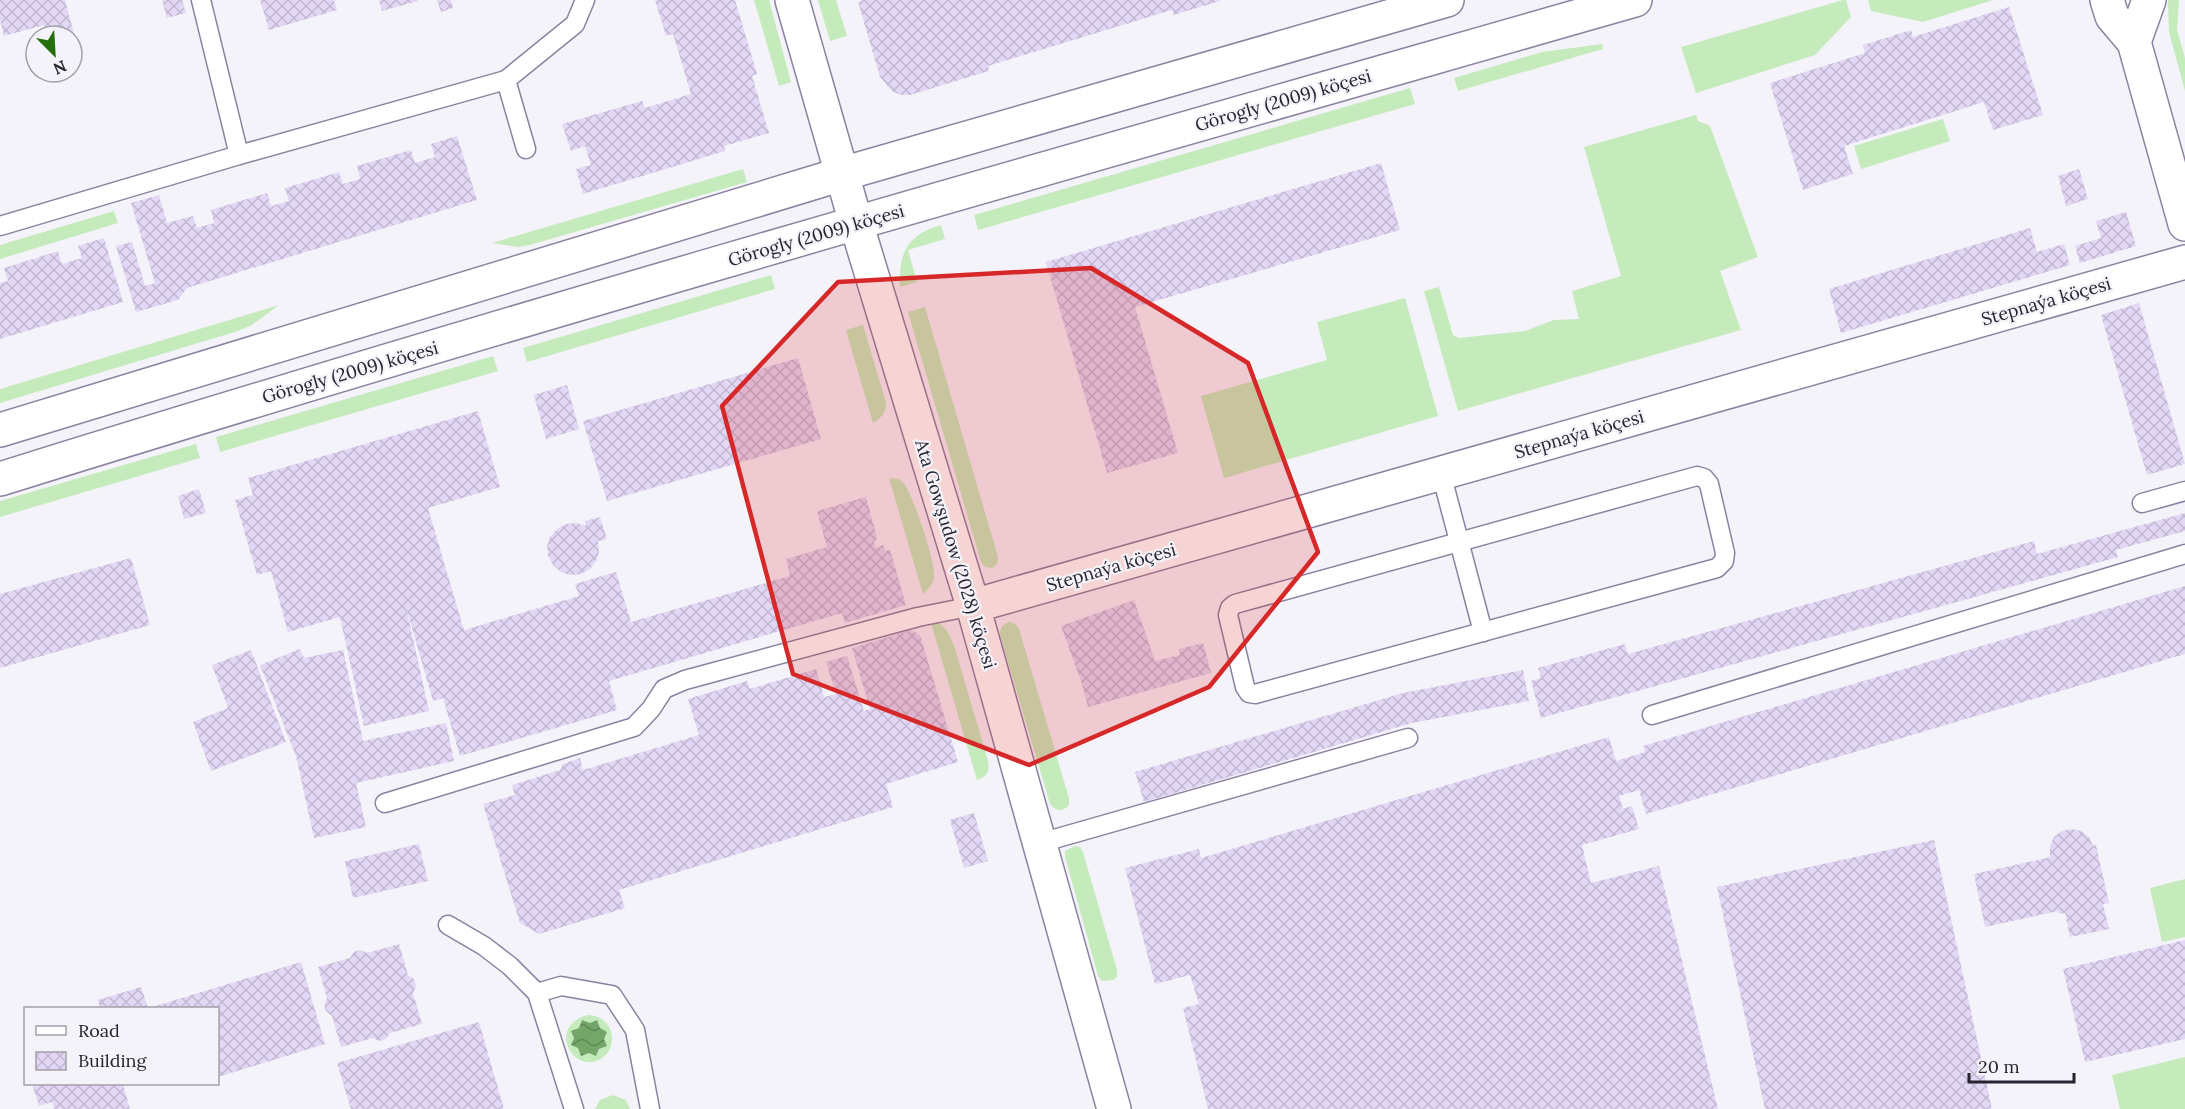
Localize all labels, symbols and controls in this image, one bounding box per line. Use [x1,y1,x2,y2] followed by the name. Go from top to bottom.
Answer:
[24,24,84,84] north arrow
[50,56,70,79] text: N
[1192,64,1374,136] street label: Görogly (2009) köçesi
[725,199,907,271] street label: Görogly (2009) köçesi
[1978,271,2114,331] street label: Stepnaýa köçesi
[259,336,441,408] street label: Görogly (2009) köçesi
[1511,404,1647,464] street label: Stepnaýa köçesi
[910,436,1002,671] street label: Ata Gowşudow (2028) köçesi
[1043,537,1179,597] street label: Stepnaýa köçesi
[24,1007,219,1085] legend
[78,1019,120,1042] text: Road
[1969,1046,2074,1084] scale bar
[78,1049,148,1072] text: Building
[1978,1055,2020,1078] text: 20 m

